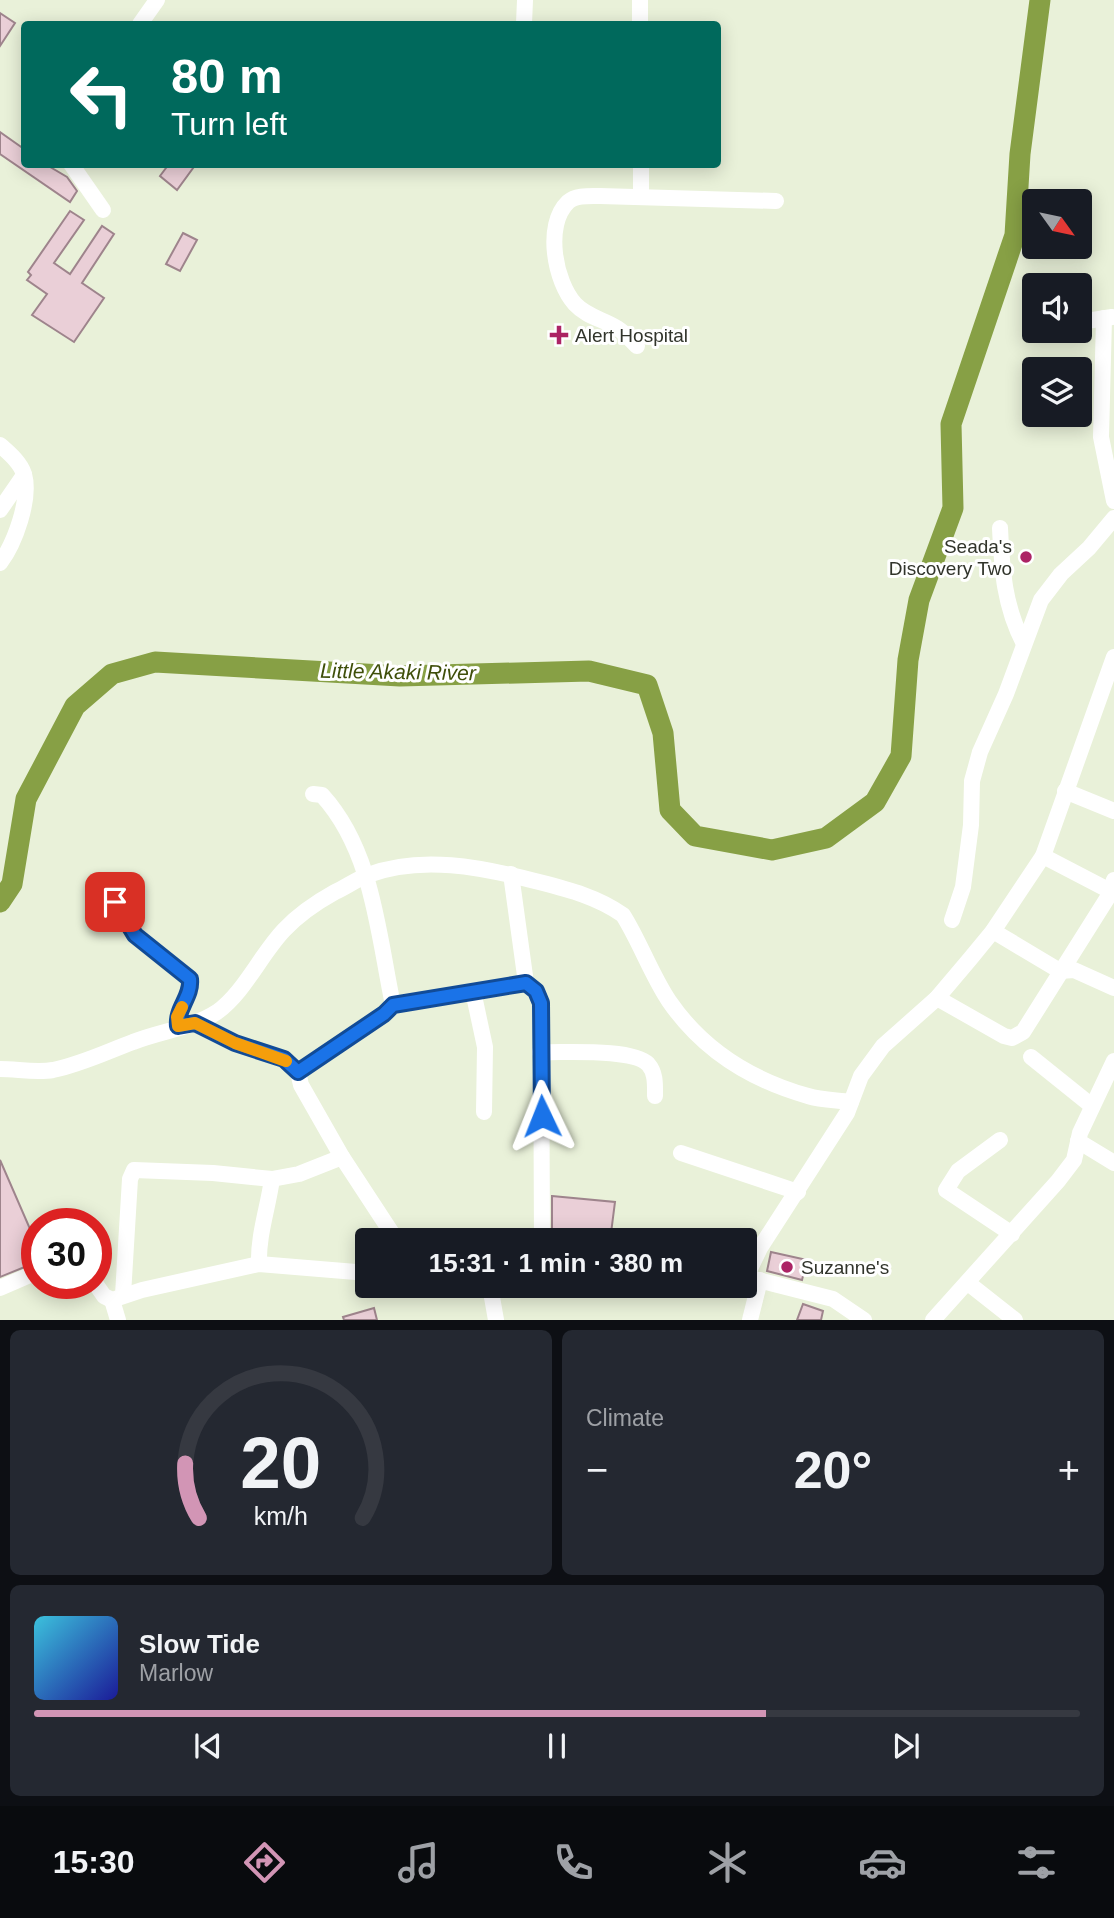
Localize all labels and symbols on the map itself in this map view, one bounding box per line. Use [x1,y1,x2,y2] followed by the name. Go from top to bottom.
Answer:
[1022,189,1092,259] north arrow
[549,325,569,345] marker: Alert Hospital
[575,325,688,346] place label: Alert Hospital
[889,536,1012,579] place label: Seada's Discovery Two
[1018,549,1034,565] marker: Seada's Discovery Two
[320,659,477,684] water label: Little Akaki River
[85,872,145,932] pin
[505,1079,579,1153] position arrow
[21,1208,112,1299] speed limit sign: 30
[801,1257,889,1278] place label: Suzanne's
[779,1259,795,1275] marker: Suzanne's

